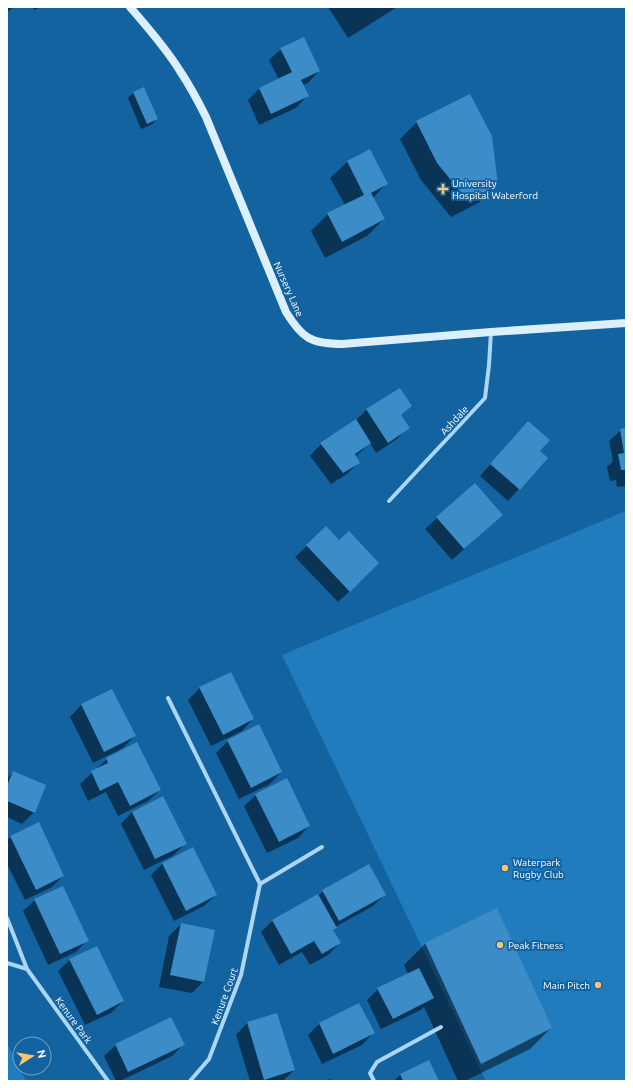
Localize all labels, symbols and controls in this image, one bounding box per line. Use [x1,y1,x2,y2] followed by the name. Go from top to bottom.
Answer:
[452,178,538,201] place label: University Hospital Waterford
[437,183,449,195] marker: University Hospital Waterford
[272,260,306,318] street label: Nursery Lane
[438,403,471,437] street label: Ashdale
[513,857,564,880] place label: Waterpark Rugby Club
[500,863,510,873] marker: Waterpark Rugby Club
[495,940,505,950] marker: Peak Fitness
[508,940,563,951] place label: Peak Fitness
[209,966,240,1026] street label: Kenure Court
[543,980,590,991] place label: Main Pitch
[593,980,603,990] marker: Main Pitch
[53,995,94,1046] street label: Kenure Park
[12,1036,52,1076] north arrow
[35,1049,49,1059] text: N

